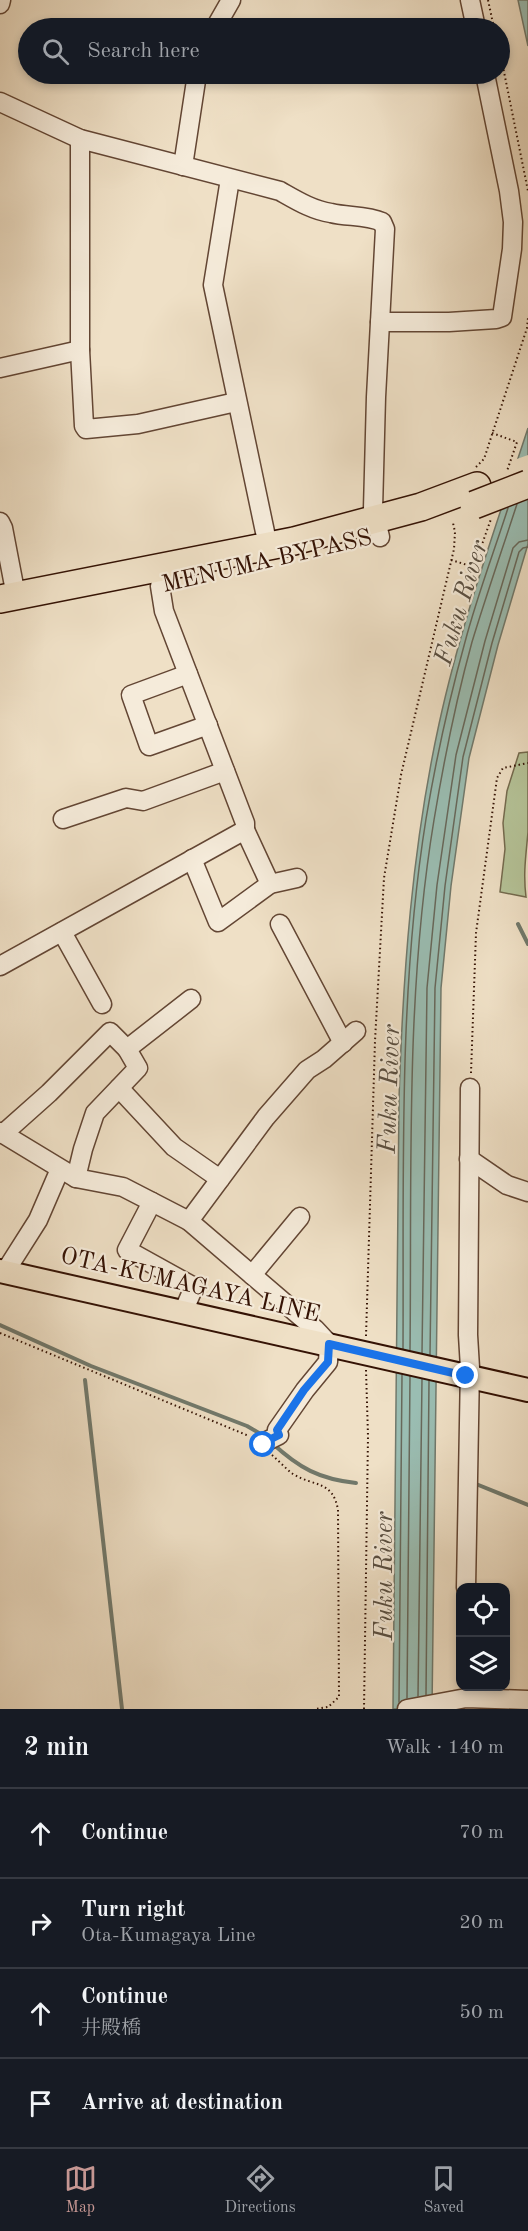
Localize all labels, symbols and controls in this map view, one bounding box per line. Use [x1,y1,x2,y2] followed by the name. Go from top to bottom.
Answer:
[18,18,510,84] search box
[39,35,72,68] icon: search
[87,40,200,62] text: Search here
[160,526,374,598] street label: MENUMA BYPASS
[430,537,494,669] water label: Fuku River
[375,1023,405,1155] water label: Fuku River
[58,1244,322,1328] street label: OTA-KUMAGAYA LINE
[452,1362,478,1388] route end
[249,1431,275,1457] route start
[372,1511,398,1641] water label: Fuku River
[456,1583,510,1691] map controls
[456,1583,510,1637] button: locate
[456,1637,510,1691] button: layers
[24,1735,89,1761] text: 2 min
[385,1738,504,1758] text: Walk · 140 m
[24,1817,57,1850] icon: ahead
[81,1822,168,1844] text: Continue
[459,1823,504,1843] text: 70 m
[81,1899,185,1921] text: Turn right
[24,1907,57,1940] icon: right
[459,1913,504,1933] text: 20 m
[81,1926,255,1946] text: Ota-Kumagaya Line
[81,1986,168,2008] text: Continue
[24,1997,57,2030] icon: ahead
[459,2003,504,2023] text: 50 m
[81,2019,141,2039] text: 井殿橋
[24,2087,57,2120] icon: arrive
[81,2092,283,2114] text: Arrive at destination
[64,2162,97,2218] tab: Map
[225,2162,296,2218] tab: Directions
[423,2162,464,2218] tab: Saved

